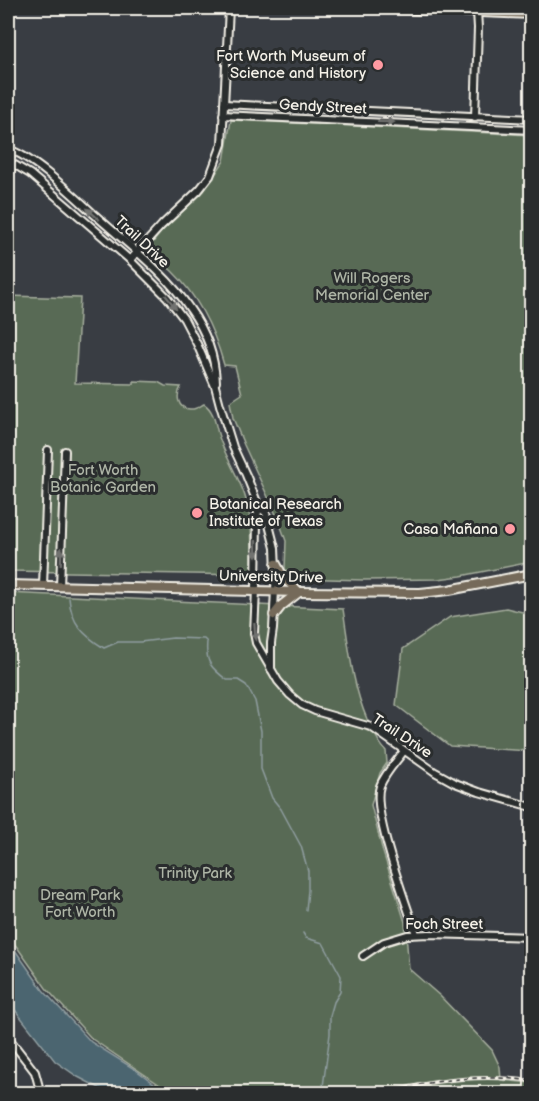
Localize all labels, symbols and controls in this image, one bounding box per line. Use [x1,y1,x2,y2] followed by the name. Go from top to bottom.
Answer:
[216,47,366,83] place label: Fort Worth Museum of Science and History
[371,58,385,72] marker: Fort Worth Museum of Science and History
[279,95,368,119] street label: Gendy Street
[377,118,396,127] one-way arrow
[86,208,101,221] one-way arrow
[111,212,173,272] street label: Trail Drive
[315,269,430,305] park label: Will Rogers Memorial Center
[164,295,176,310] one-way arrow
[50,461,156,497] park label: Fort Worth Botanic Garden
[209,495,342,531] place label: Botanical Research Institute of Texas
[190,506,204,520] marker: Botanical Research Institute of Texas
[404,520,498,539] place label: Casa Mañana
[503,522,517,536] marker: Casa Mañana
[251,539,261,558] one-way arrow
[57,547,66,566] one-way arrow
[219,567,323,587] street label: University Drive
[250,622,260,641] one-way arrow
[368,710,436,763] street label: Trail Drive
[158,864,233,883] park label: Trinity Park
[40,886,121,922] park label: Dream Park Fort Worth
[405,915,484,934] street label: Foch Street

